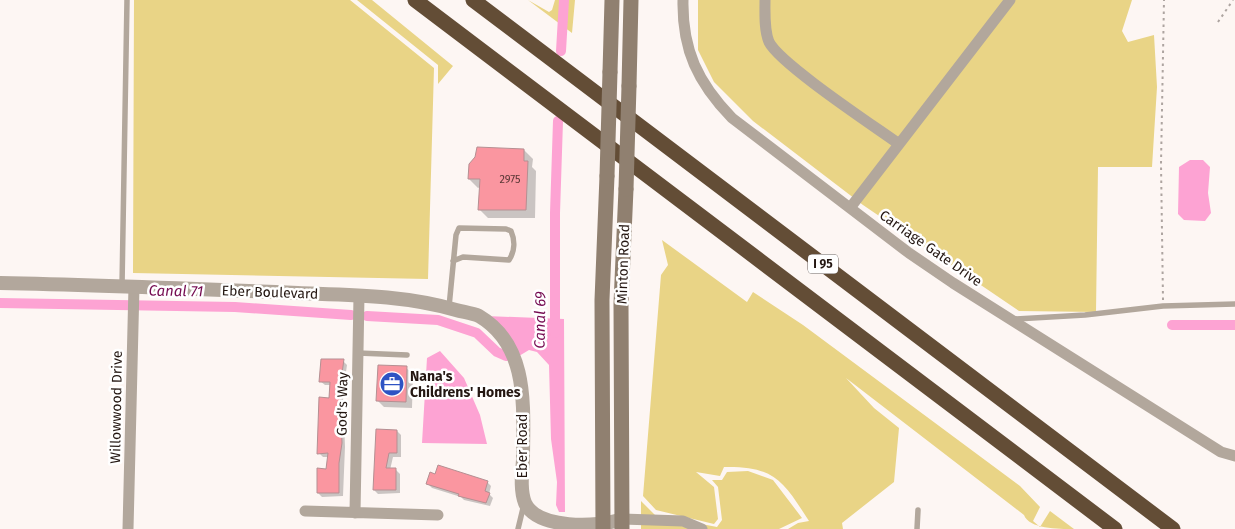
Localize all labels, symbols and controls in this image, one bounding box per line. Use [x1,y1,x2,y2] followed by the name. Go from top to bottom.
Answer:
[499,173,521,186] house number: 2975
[876,207,985,290] street label: Carriage Gate Drive
[614,224,633,304] street label: Minton Road
[808,254,838,274] road number: I 95
[148,282,204,300] water label: Canal 71
[221,282,319,303] street label: Eber Boulevard
[531,291,550,349] water label: Canal 69
[107,350,126,464] street label: Willowwood Drive
[410,368,521,401] place label: Nana's Childrens' Homes
[379,371,405,397] office icon: Nana's Childrens' Homes
[333,372,352,436] street label: God's Way
[514,414,531,478] street label: Eber Road

